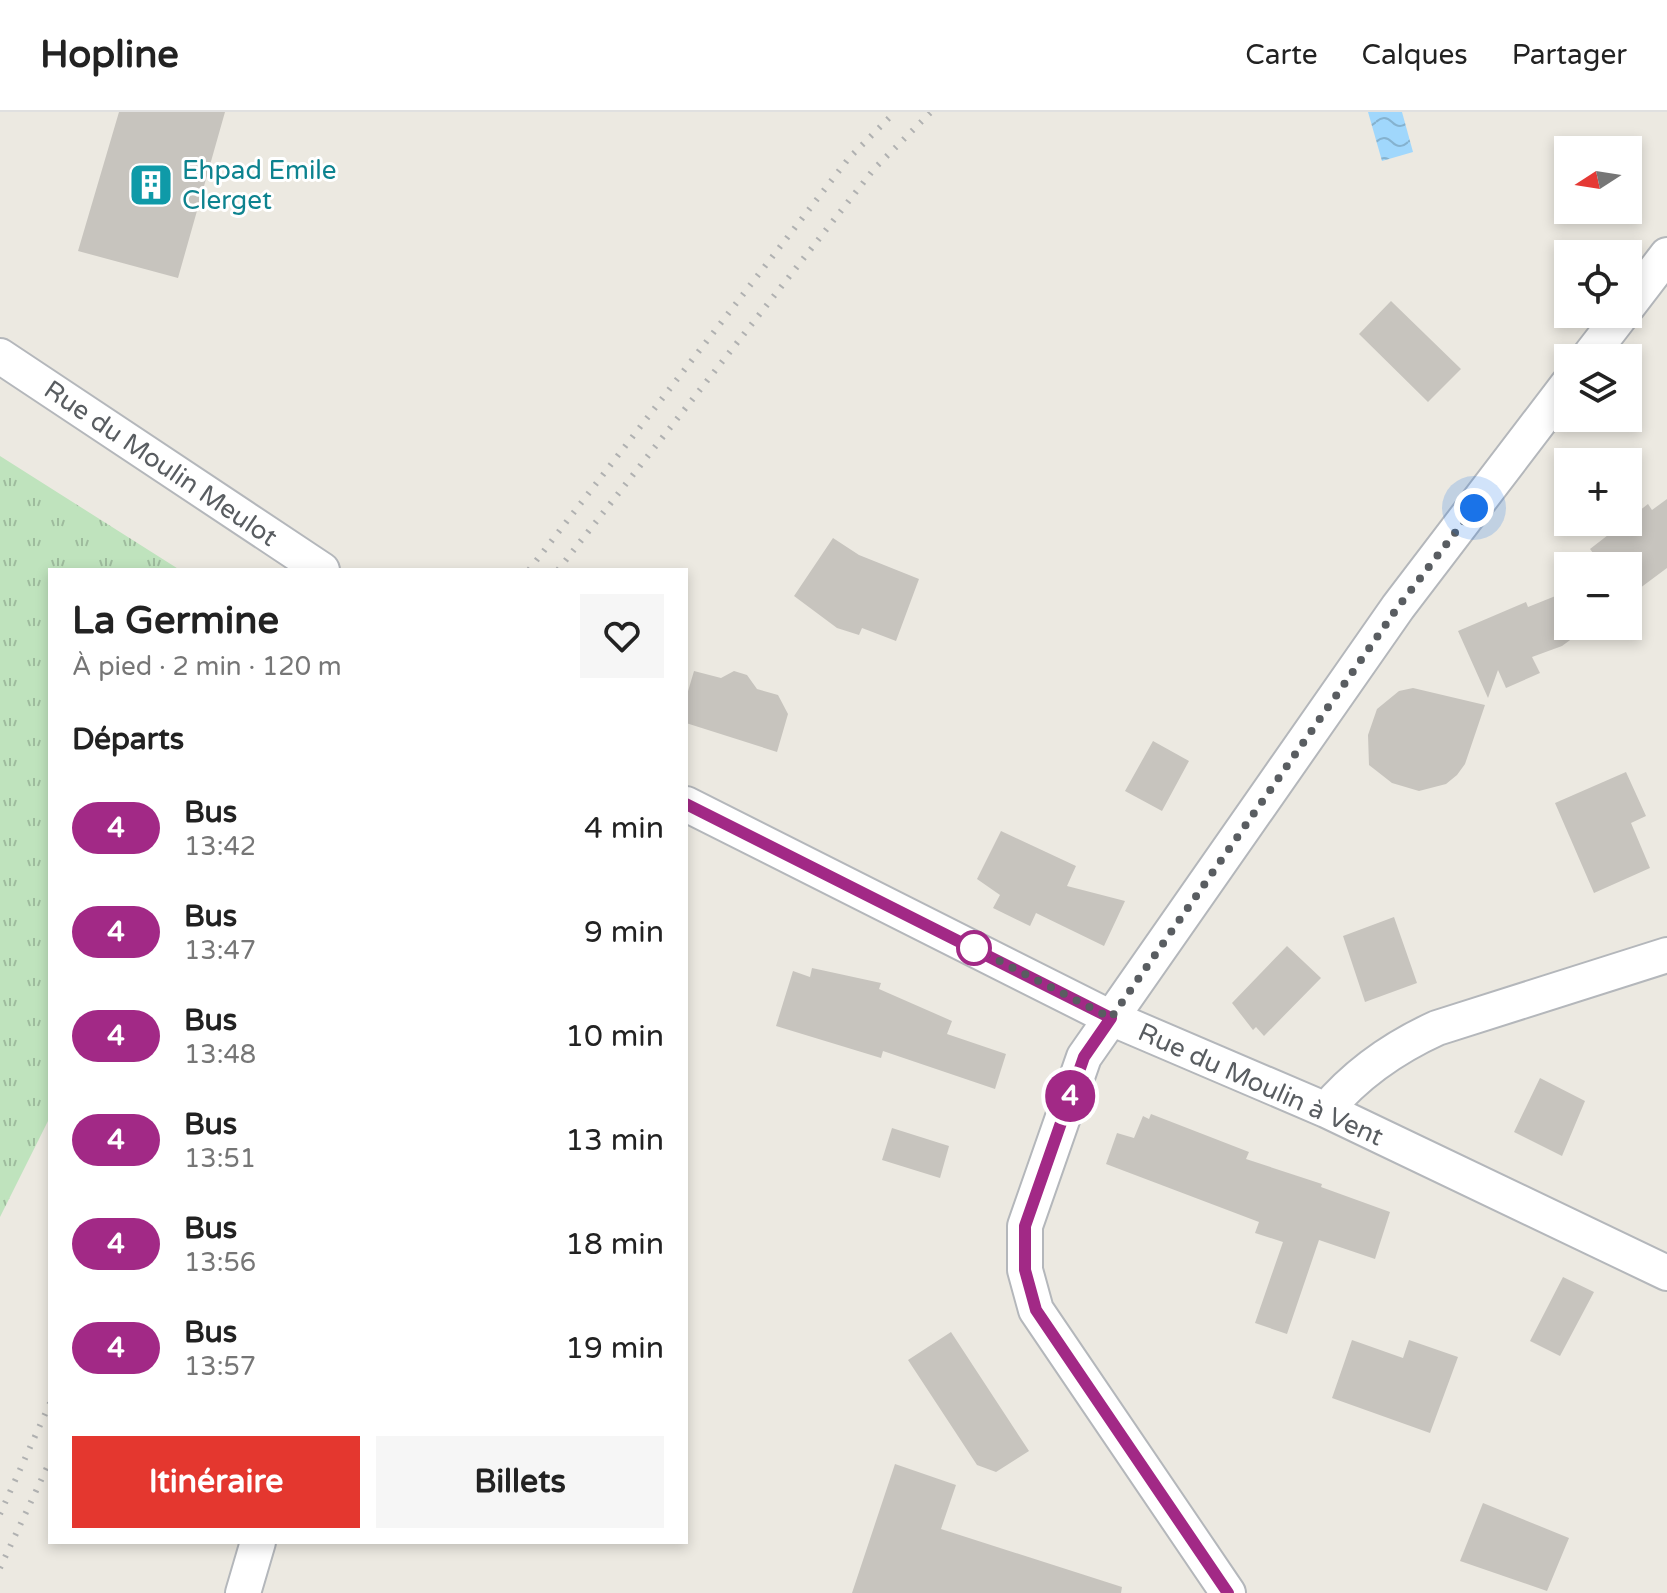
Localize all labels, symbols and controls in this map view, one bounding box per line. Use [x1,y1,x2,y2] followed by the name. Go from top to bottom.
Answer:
[40,32,179,78] text: Hopline
[1245,38,1318,72] text: Carte
[1362,38,1468,72] text: Calques
[1512,38,1627,72] text: Partager
[1554,136,1642,224] north arrow
[1554,136,1642,640] map controls
[182,155,337,216] place label: Ehpad Emile Clerget
[127,161,175,209] building icon: Ehpad Emile Clerget
[1554,240,1642,328] button: locate
[1554,344,1642,432] button: layers
[38,374,283,553] street label: Rue du Moulin Meulot
[1554,448,1642,536] button: +
[1454,488,1494,528] your location
[1554,552,1642,640] button: −
[580,594,664,678] button: heart
[72,598,279,644] text: La Germine
[72,651,342,682] text: À pied · 2 min · 120 m
[72,721,184,758] text: Départs
[184,794,237,831] text: Bus
[584,810,664,847] text: 4 min
[107,811,125,845] text: 4
[184,831,256,862] text: 13:42
[184,898,237,935] text: Bus
[584,914,664,951] text: 9 min
[107,915,125,949] text: 4
[957,931,991,965] unlabelled marker
[184,935,256,966] text: 13:47
[184,1002,237,1039] text: Bus
[1133,1016,1388,1153] street label: Rue du Moulin à Vent
[565,1018,664,1055] text: 10 min
[107,1019,125,1053] text: 4
[184,1039,256,1070] text: 13:48
[1044,1070,1096,1122] line badge: 4
[1061,1079,1079,1113] text: 4
[184,1106,237,1143] text: Bus
[565,1122,664,1159] text: 13 min
[107,1123,125,1157] text: 4
[184,1143,256,1174] text: 13:51
[184,1210,237,1247] text: Bus
[565,1226,664,1263] text: 18 min
[107,1227,125,1261] text: 4
[184,1247,256,1278] text: 13:56
[184,1314,237,1351] text: Bus
[565,1330,664,1367] text: 19 min
[107,1331,125,1365] text: 4
[184,1351,256,1382] text: 13:57
[72,1436,360,1528] button: Itinéraire
[376,1436,664,1528] button: Billets

